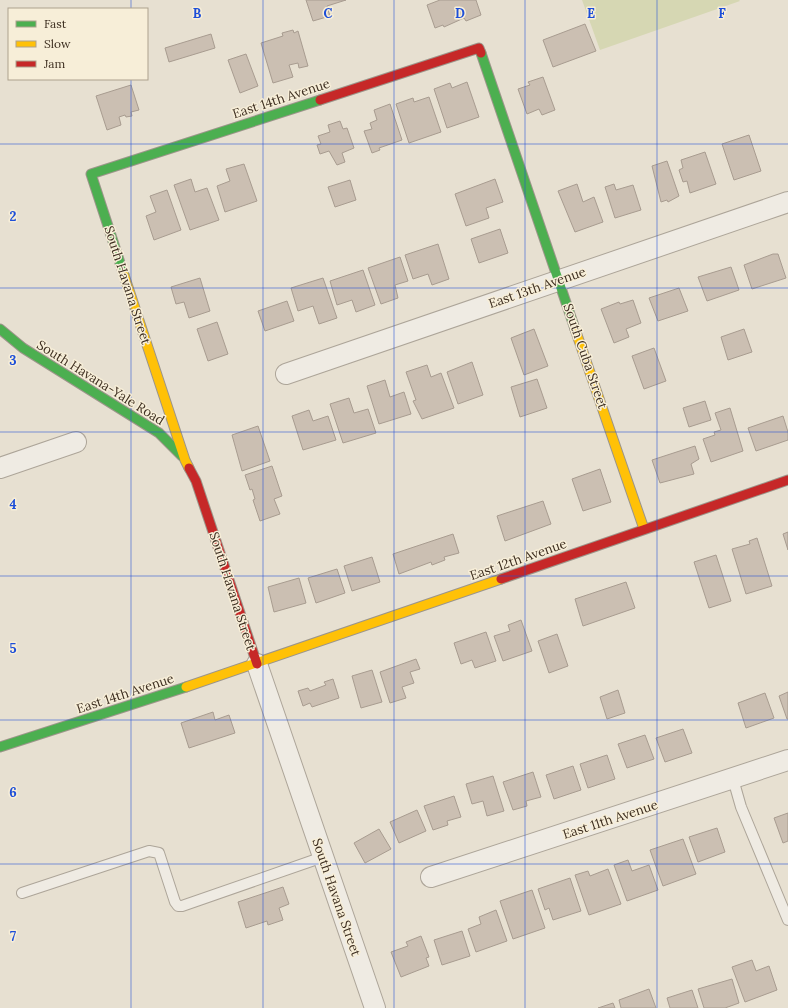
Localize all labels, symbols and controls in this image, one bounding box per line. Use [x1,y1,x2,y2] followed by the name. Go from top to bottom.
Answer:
[193,5,202,22] text: B
[324,5,333,22] text: C
[455,5,465,22] text: D
[587,5,595,22] text: E
[718,5,726,22] text: F
[8,8,148,80] legend
[44,16,67,31] text: Fast
[44,36,71,51] text: Slow
[43,56,65,71] text: Jam
[230,75,332,122] street label: East 14th Avenue
[10,208,17,225] text: 2
[100,224,155,347] street label: South Havana Street
[486,263,588,312] street label: East 13th Avenue
[560,301,612,411] street label: South Cuba Street
[34,336,168,429] street label: South Havana-Yale Road
[9,352,17,369] text: 3
[9,496,17,513] text: 4
[205,530,260,653] street label: South Havana Street
[467,535,569,584] street label: East 12th Avenue
[9,640,17,657] text: 5
[74,670,176,717] street label: East 14th Avenue
[9,784,17,801] text: 6
[560,796,660,843] street label: East 11th Avenue
[308,836,365,958] street label: South Havana Street
[10,928,16,945] text: 7

